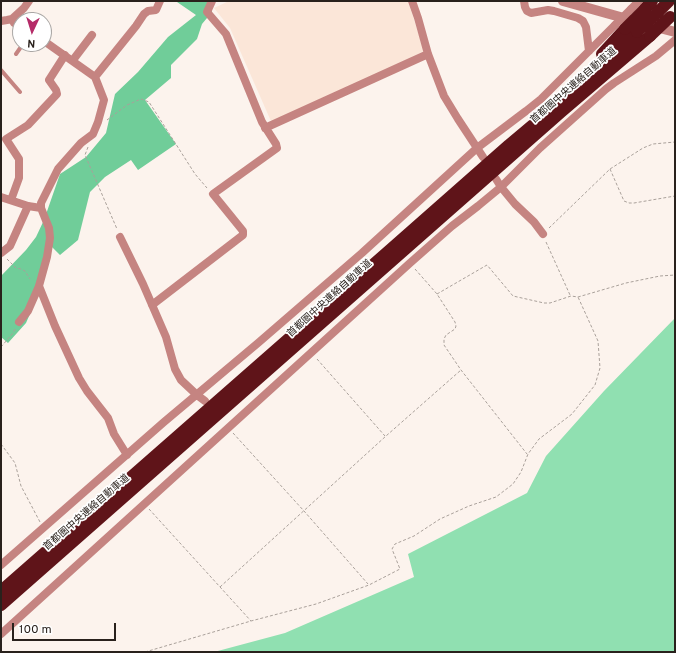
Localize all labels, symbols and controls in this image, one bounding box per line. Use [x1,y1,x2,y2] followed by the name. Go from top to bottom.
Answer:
[12,12,52,52] north arrow
[27,36,36,50] text: N
[529,45,619,127] street label: 首都圏中央連絡自動車道
[285,258,375,340] street label: 首都圏中央連絡自動車道
[42,472,132,554] street label: 首都圏中央連絡自動車道
[14,615,118,641] scale bar
[19,622,52,638] text: 100 m

